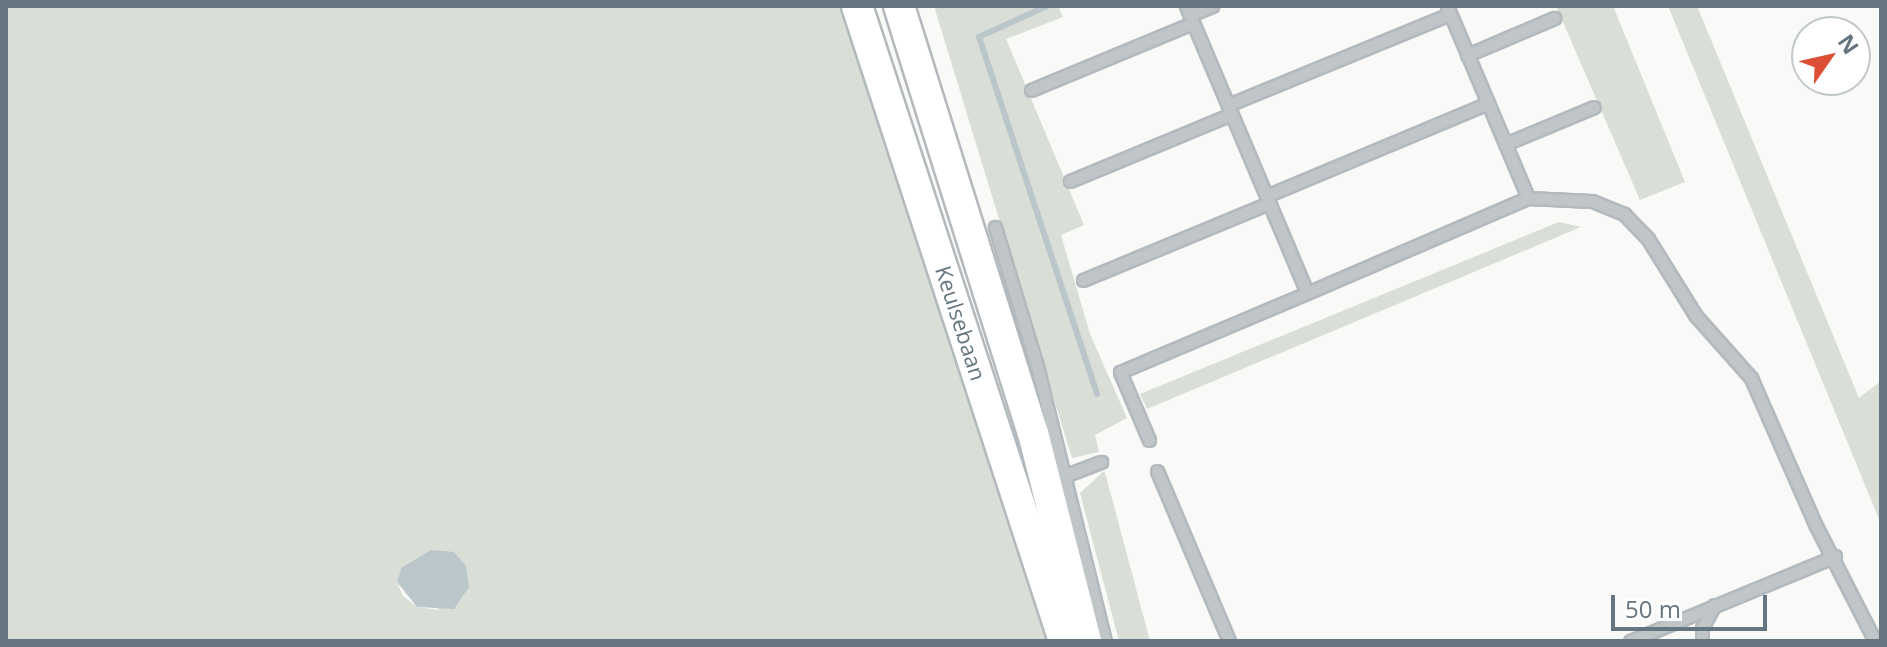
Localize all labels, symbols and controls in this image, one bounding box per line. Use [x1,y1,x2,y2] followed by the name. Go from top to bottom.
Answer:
[1791,16,1871,96] north arrow
[1832,28,1867,59] text: N
[930,262,992,384] street label: Keulsebaan
[1615,579,1771,629] scale bar
[1625,592,1681,625] text: 50 m

